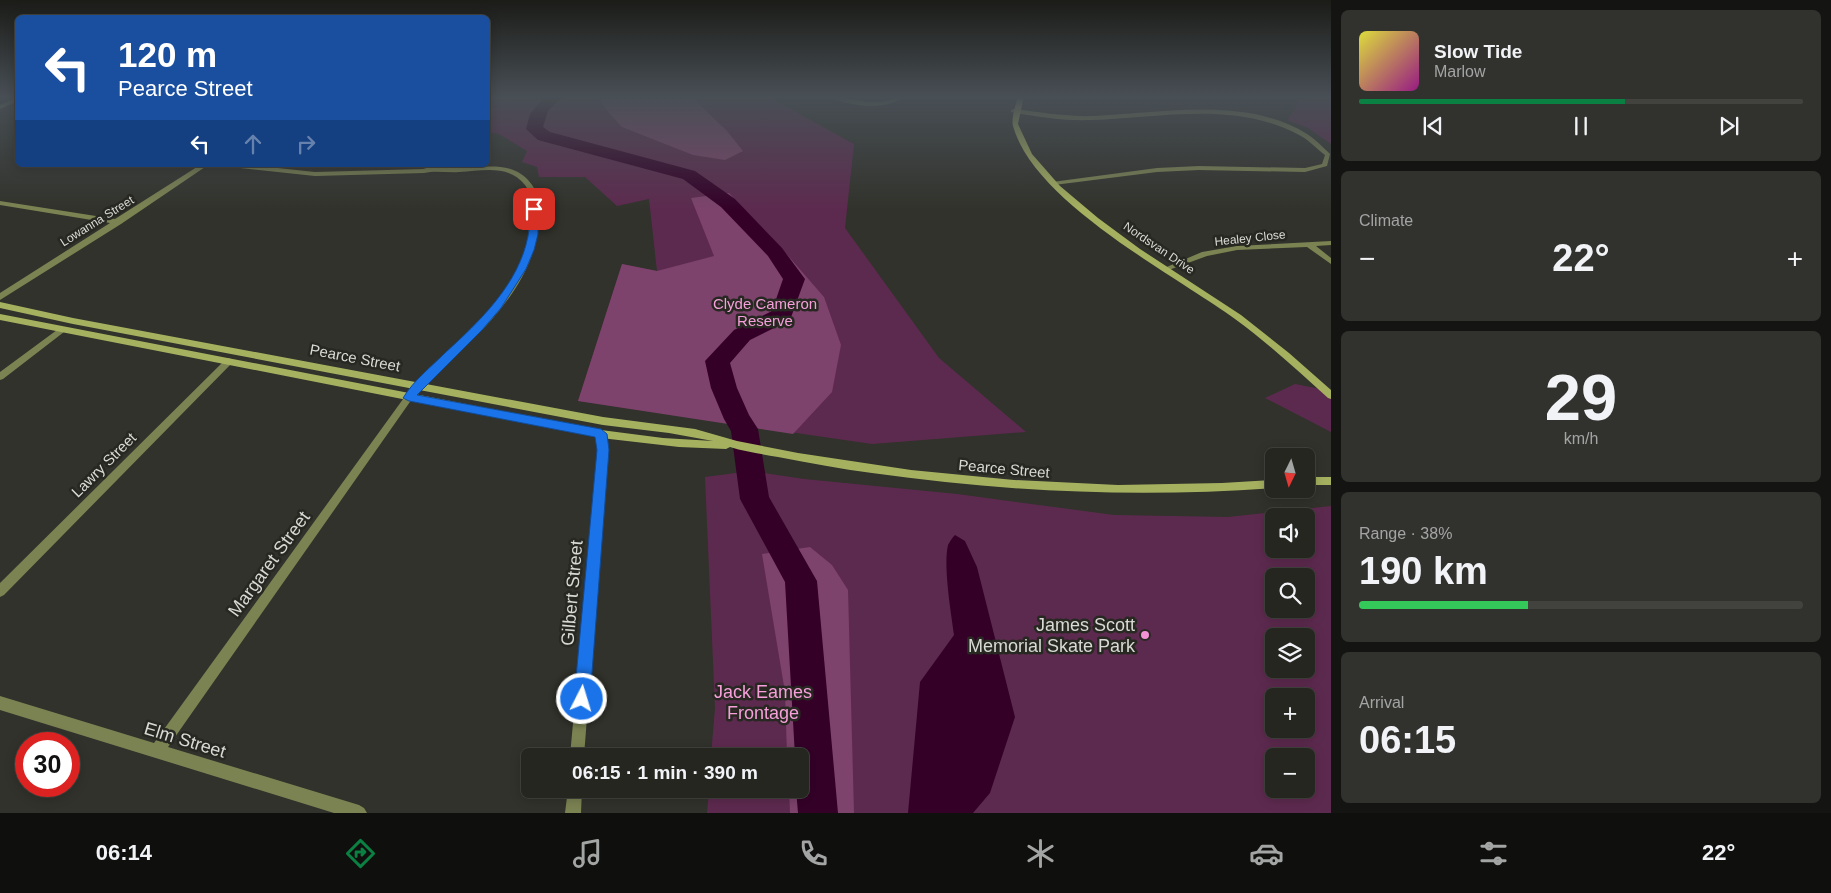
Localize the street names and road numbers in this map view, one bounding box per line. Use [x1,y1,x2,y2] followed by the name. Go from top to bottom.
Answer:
[58,192,137,249] street label: Lowanna Street
[1121,219,1197,277] street label: Nordsvan Drive
[1214,227,1287,249] street label: Healey Close
[308,340,403,375] street label: Pearce Street
[68,428,140,500] street label: Lawry Street
[958,456,1051,481] street label: Pearce Street
[224,508,314,620] street label: Margaret Street
[557,539,587,647] street label: Gilbert Street
[142,718,228,762] street label: Elm Street

